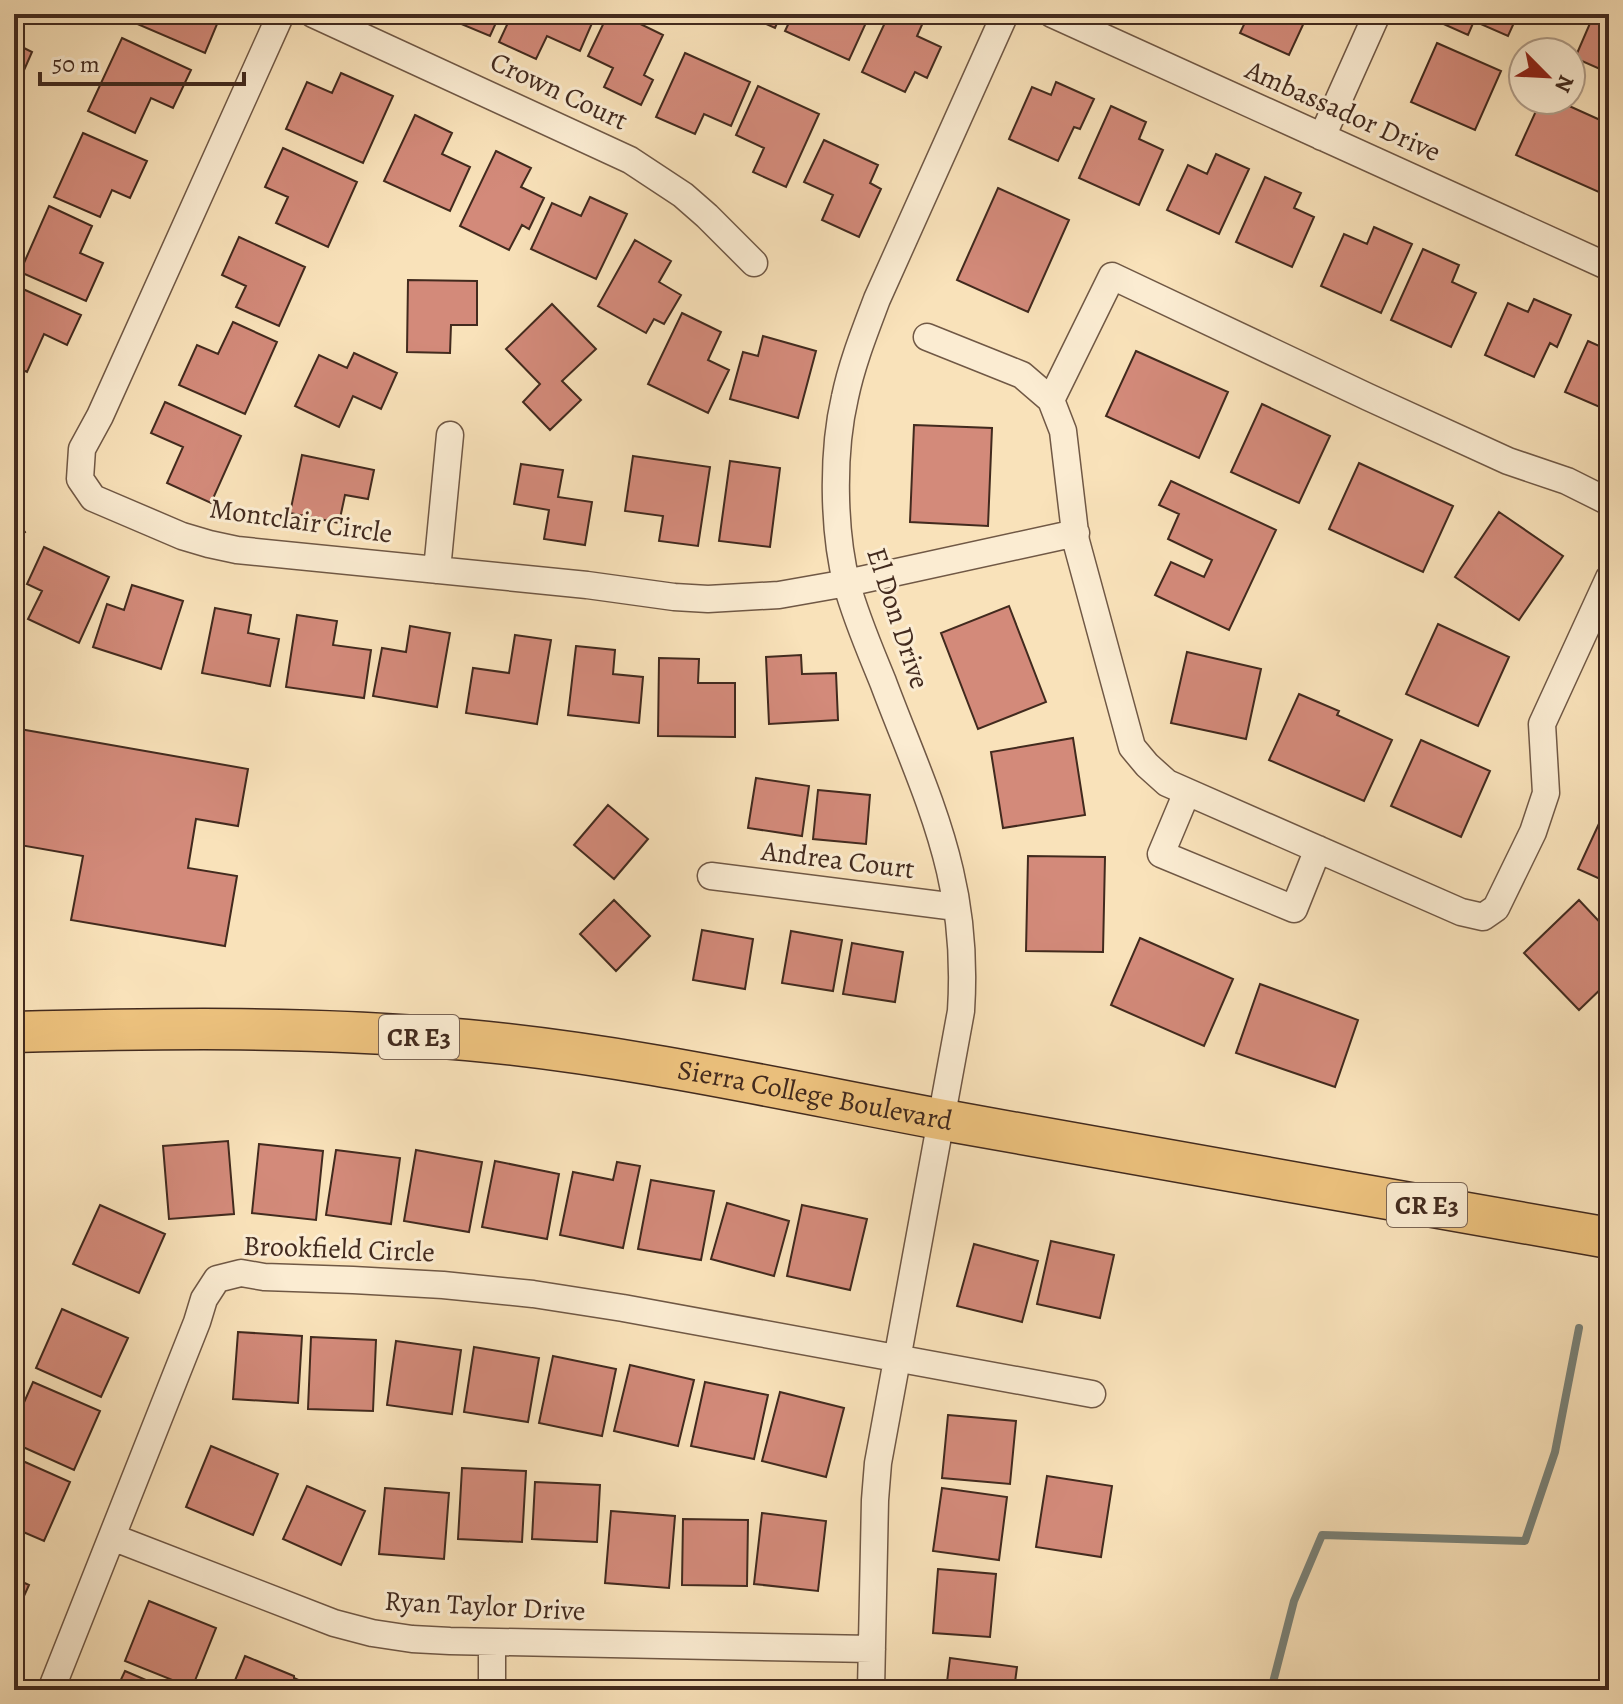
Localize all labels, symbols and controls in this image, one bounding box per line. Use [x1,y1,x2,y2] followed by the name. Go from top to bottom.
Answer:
[40,36,244,86] scale bar
[1507,36,1587,116] north arrow
[484,43,634,139] street label: Crown Court
[52,48,100,80] text: 50 m
[1238,51,1447,171] street label: Ambassador Drive
[1547,70,1581,97] text: N
[207,489,395,553] street label: Montclair Circle
[857,543,939,693] street label: El Don Drive
[758,832,917,888] street label: Andrea Court
[379,1015,459,1059] road number: CR E3
[675,1051,957,1140] street label: Sierra College Boulevard
[1387,1183,1467,1227] road number: CR E3
[243,1227,435,1271] street label: Brookfield Circle
[383,1582,587,1630] street label: Ryan Taylor Drive

